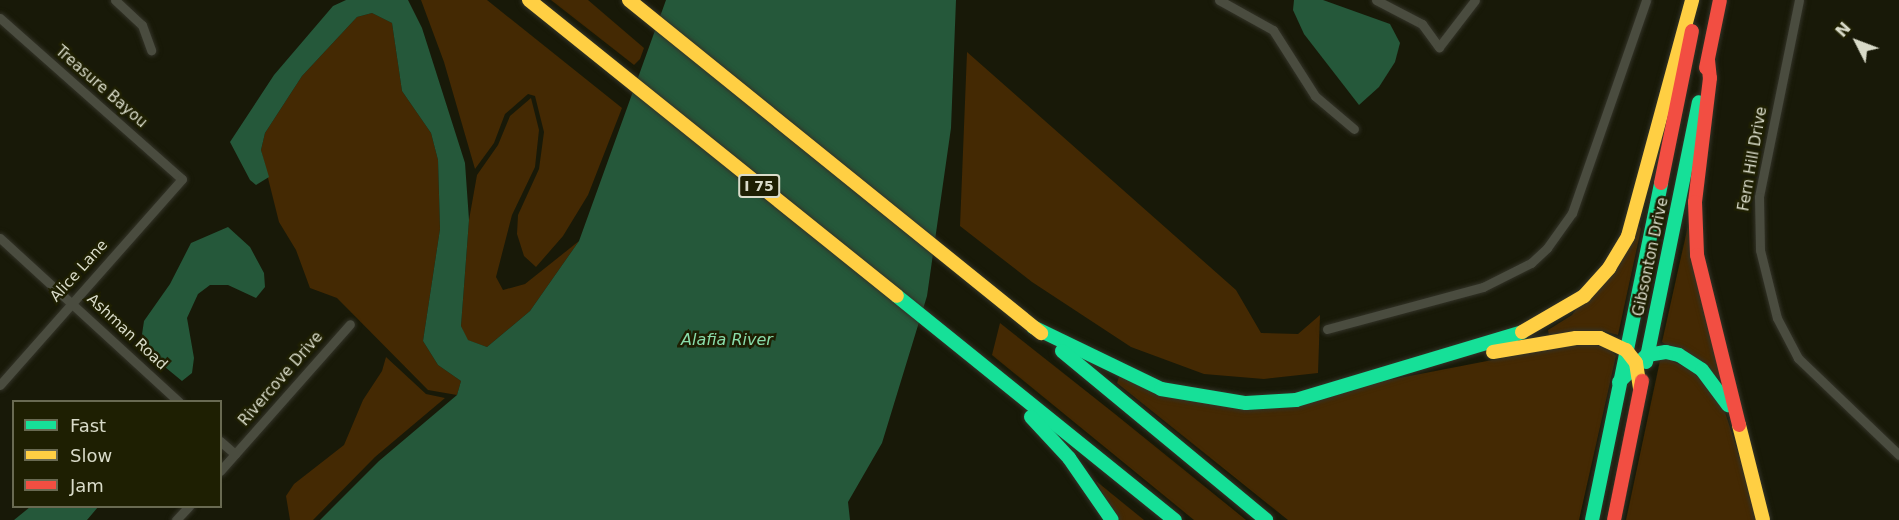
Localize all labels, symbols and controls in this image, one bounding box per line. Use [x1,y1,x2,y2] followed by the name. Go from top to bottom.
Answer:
[1827,12,1887,72] north arrow
[1832,18,1855,41] text: N
[52,42,150,132] street label: Treasure Bayou
[1735,105,1771,213] street label: Fern Hill Drive
[738,175,780,197] road number: I 75
[1630,196,1672,318] street label: Gibsonton Drive
[47,236,111,306] street label: Alice Lane
[83,290,171,374] street label: Ashman Road
[235,328,327,430] street label: Rivercove Drive
[681,330,773,350] water label: Alafia River
[12,400,222,508] legend
[70,415,106,436] text: Fast
[70,445,112,466] text: Slow
[70,475,104,496] text: Jam

